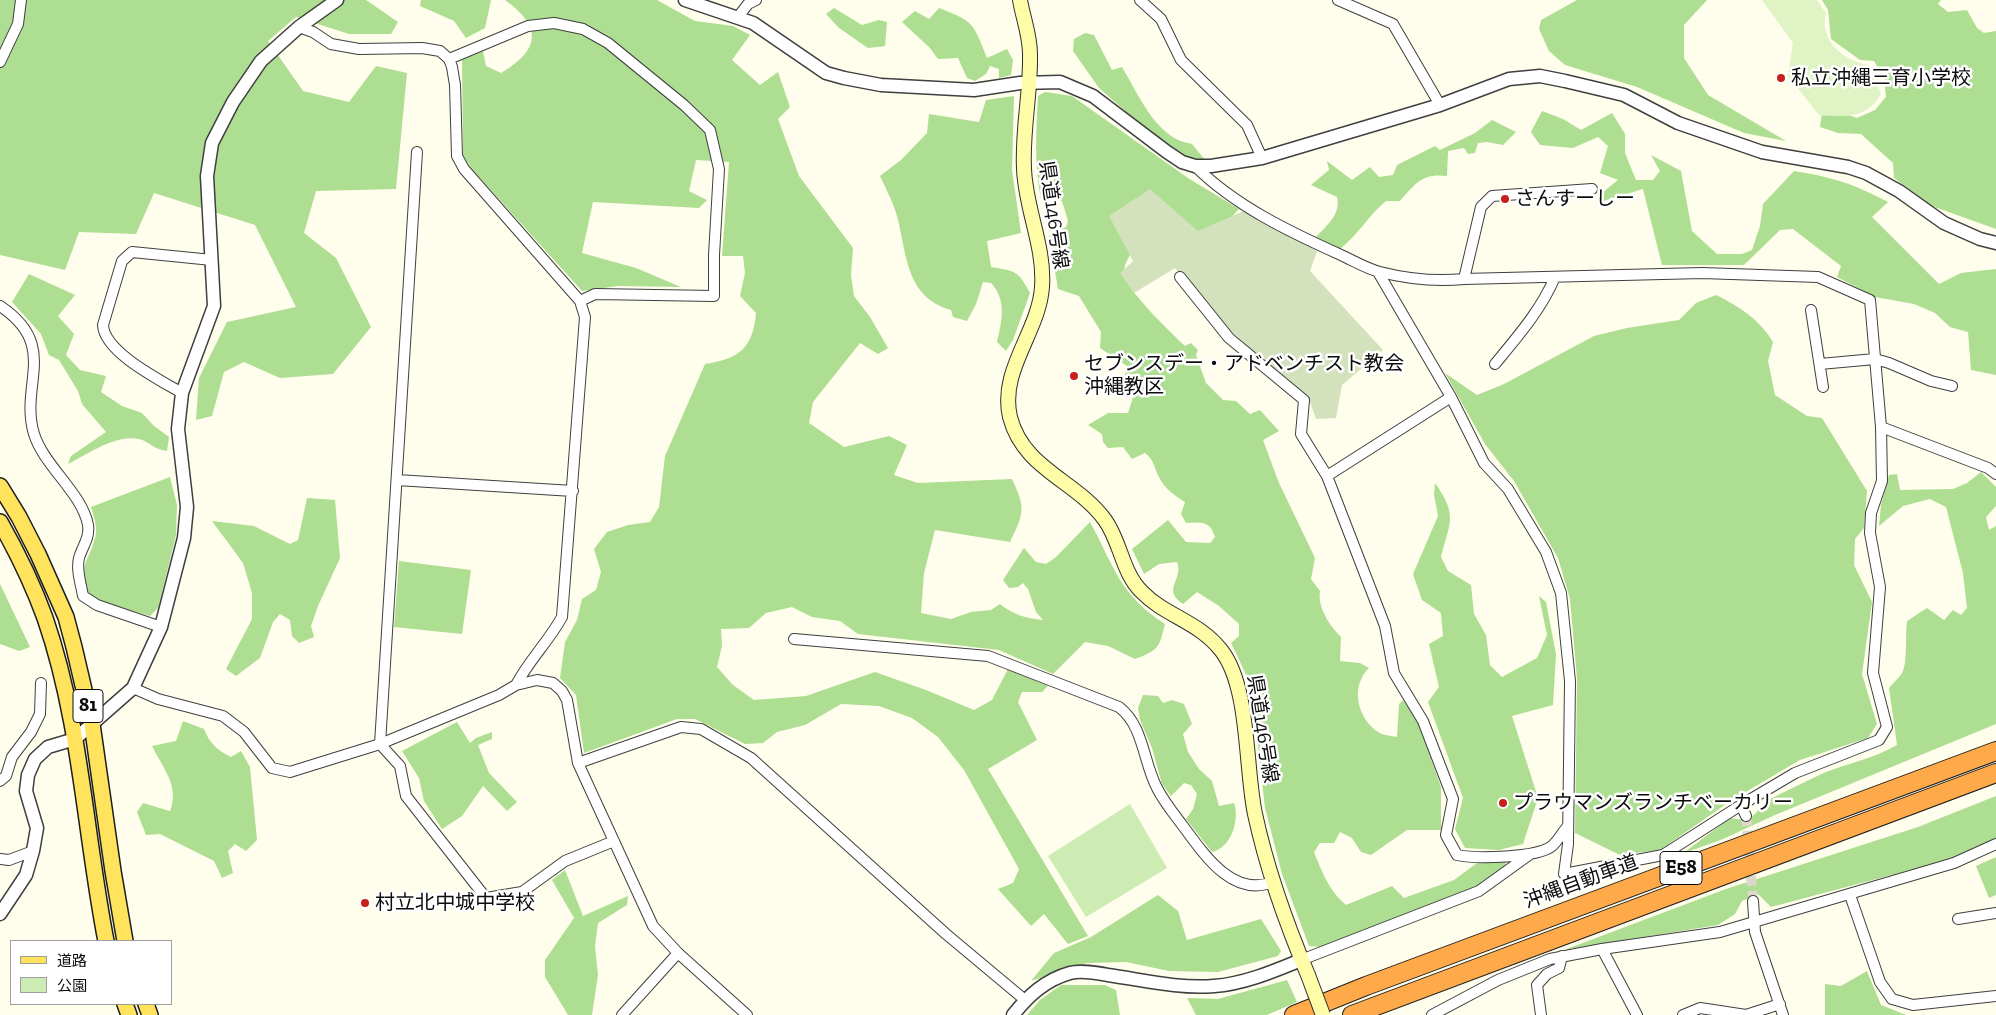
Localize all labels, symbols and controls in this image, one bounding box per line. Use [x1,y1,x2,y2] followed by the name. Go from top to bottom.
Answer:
[1791,66,1971,90] place label: 私立沖縄三育小学校
[1775,72,1787,84] marker: 私立沖縄三育小学校
[1034,159,1072,271] street label: 県道146号線
[1515,187,1635,211] place label: さんすーしー
[1499,193,1511,205] marker: さんすーしー
[1084,352,1404,399] place label: セブンスデー・アドベンチスト教会 沖縄教区
[1068,370,1080,382] marker: セブンスデー・アドベンチスト教会 沖縄教区
[1242,673,1282,785] street label: 県道146号線
[73,689,103,722] road number: 81
[1513,791,1793,815] place label: プラウマンズランチベーカリー
[1497,797,1509,809] marker: プラウマンズランチベーカリー
[1521,850,1641,914] street label: 沖縄自動車道
[1660,851,1702,884] road number: E58
[375,891,535,915] place label: 村立北中城中学校
[359,897,371,909] marker: 村立北中城中学校
[10,940,172,1005] legend
[57,952,87,970] text: 道路
[57,977,87,995] text: 公園

